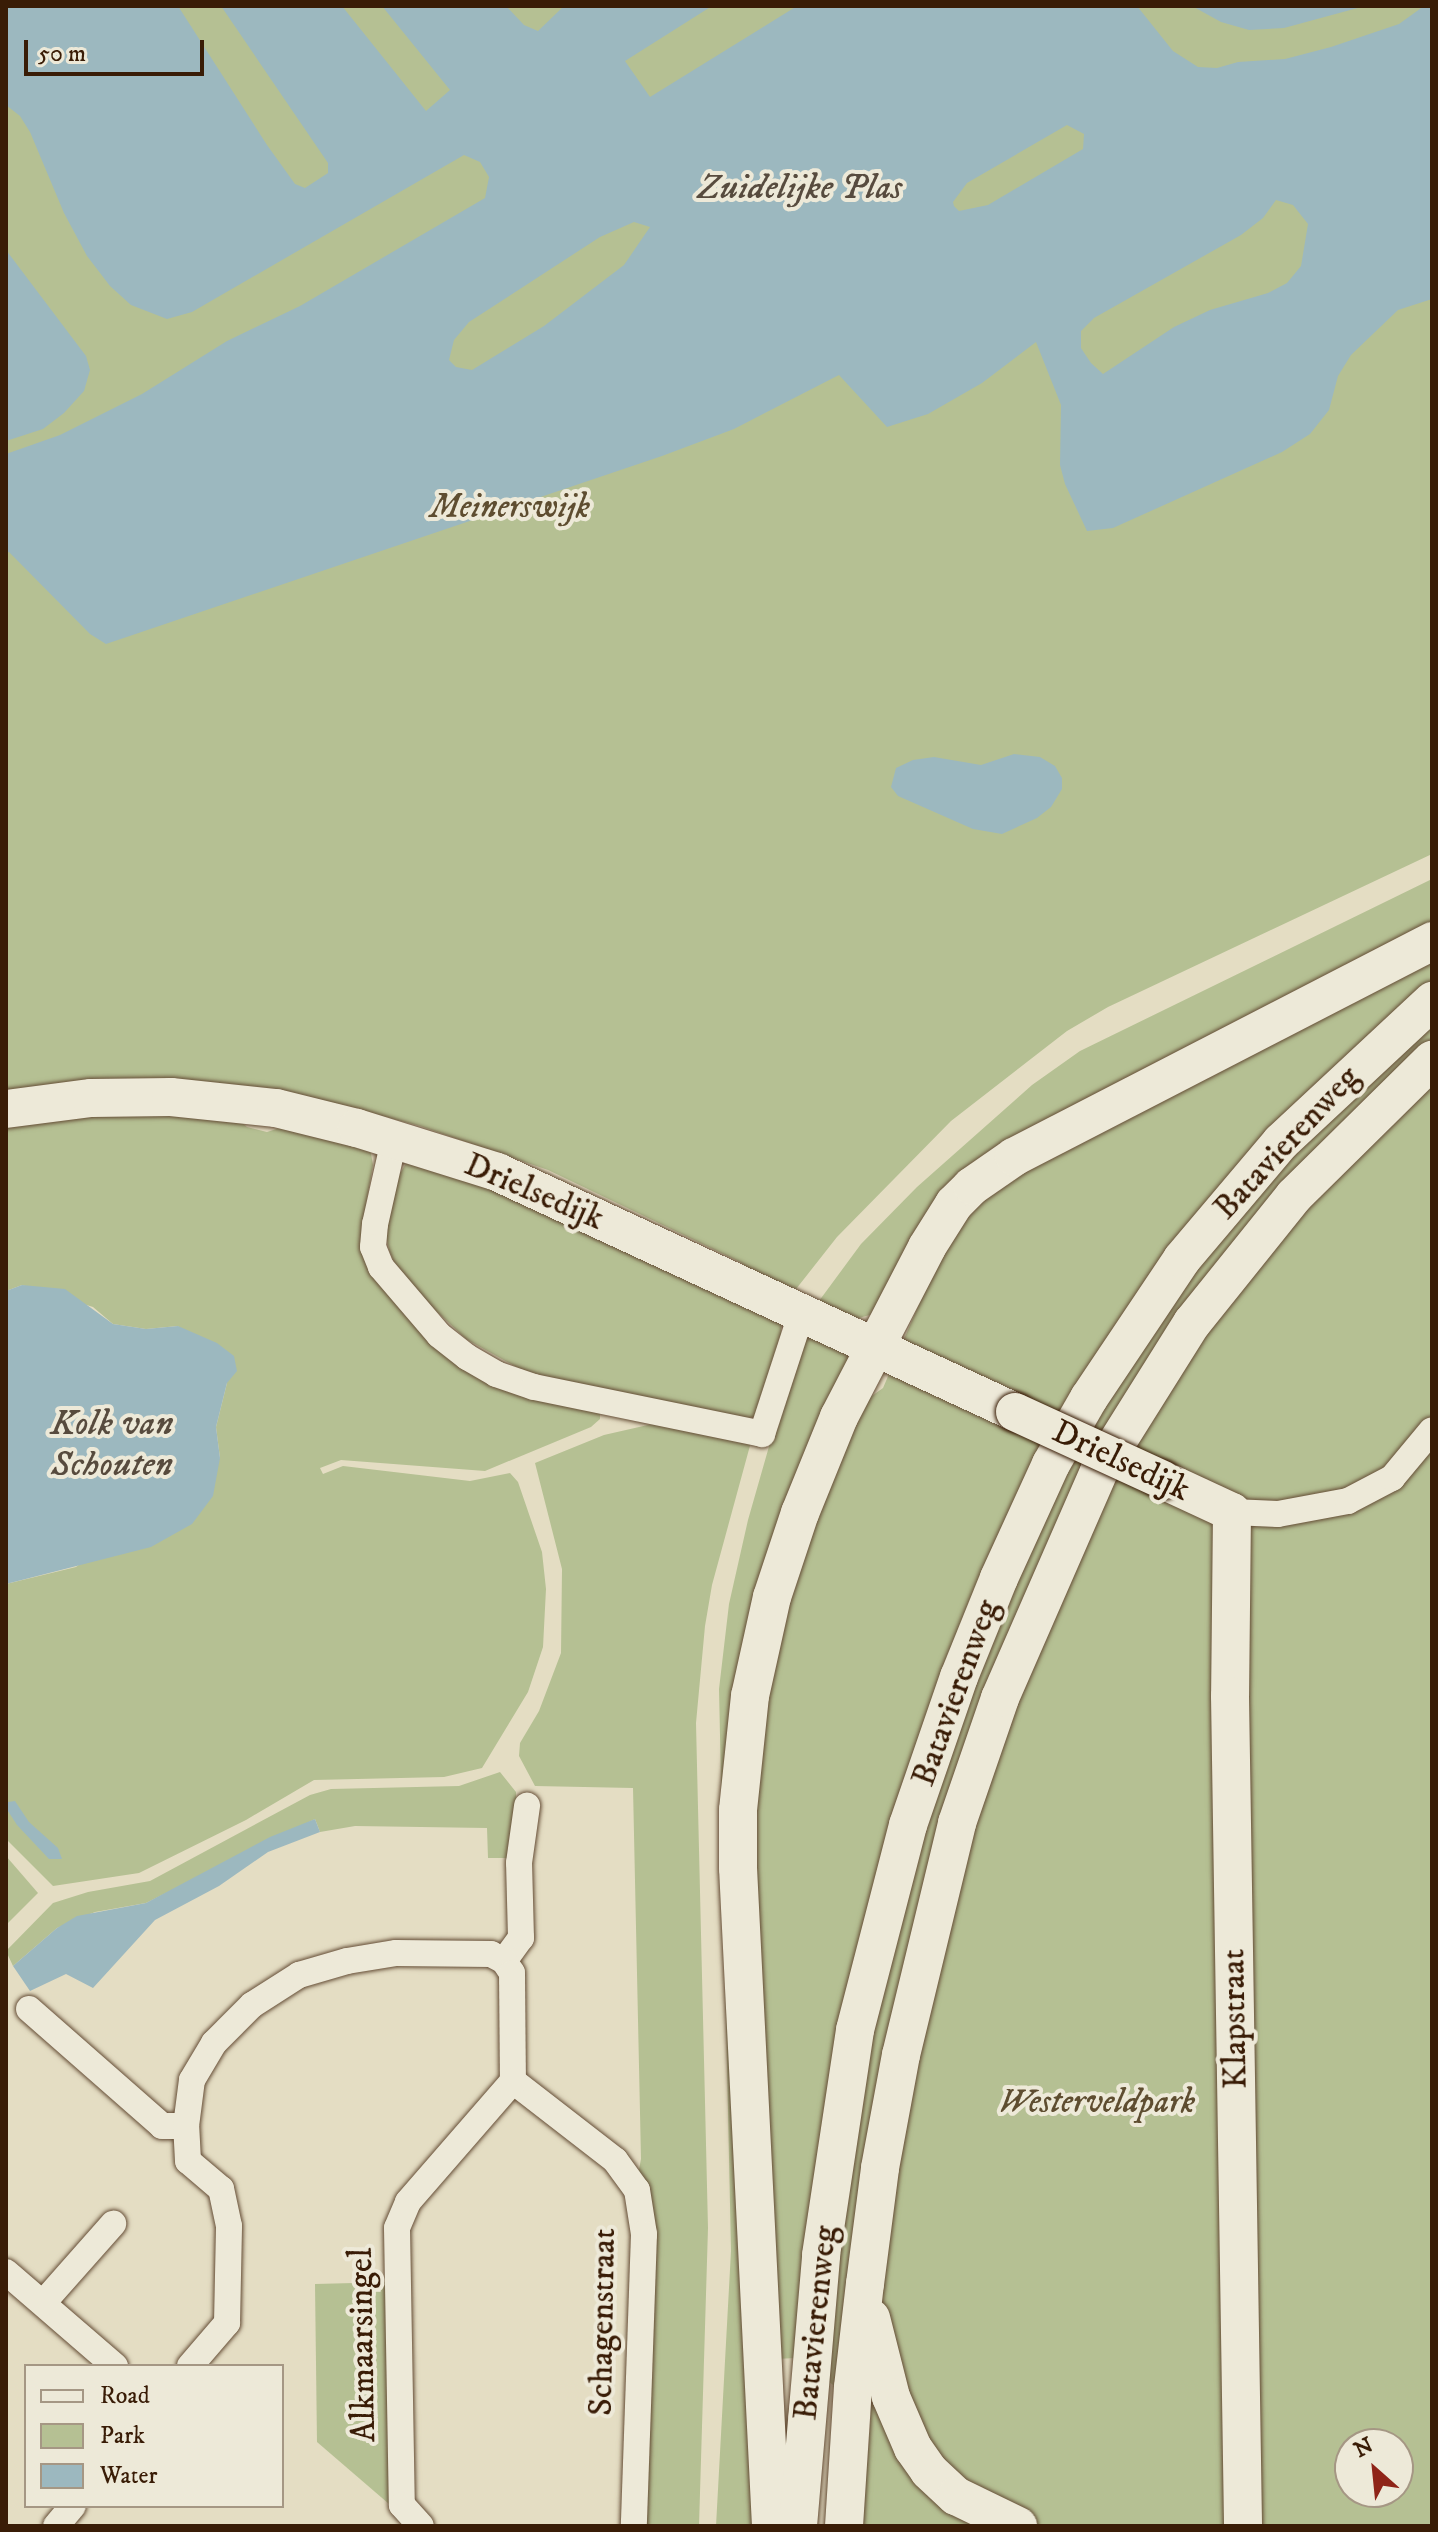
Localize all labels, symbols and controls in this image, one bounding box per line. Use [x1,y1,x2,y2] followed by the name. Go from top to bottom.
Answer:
[28,24,208,74] scale bar
[38,39,86,69] text: 50 m
[698,166,902,210] water label: Zuidelijke Plas
[430,488,590,528] park label: Meinerswijk
[1205,1058,1369,1228] street label: Batavierenweg
[458,1144,610,1240] street label: Drielsedijk
[51,1401,173,1486] water label: Kolk van Schouten
[1046,1411,1196,1511] street label: Drielsedijk
[903,1594,1009,1792] street label: Batavierenweg
[1213,1949,1257,2089] street label: Klapstraat
[999,2083,1195,2123] park label: Westerveldpark
[785,2224,847,2422] street label: Batavierenweg
[581,2228,625,2416] street label: Schagenstraat
[341,2247,385,2443] street label: Alkmaarsingel
[24,2364,284,2508] legend
[100,2381,150,2411] text: Road
[100,2421,145,2451] text: Park
[1334,2428,1414,2508] north arrow
[1350,2432,1378,2464] text: N
[100,2461,157,2491] text: Water

